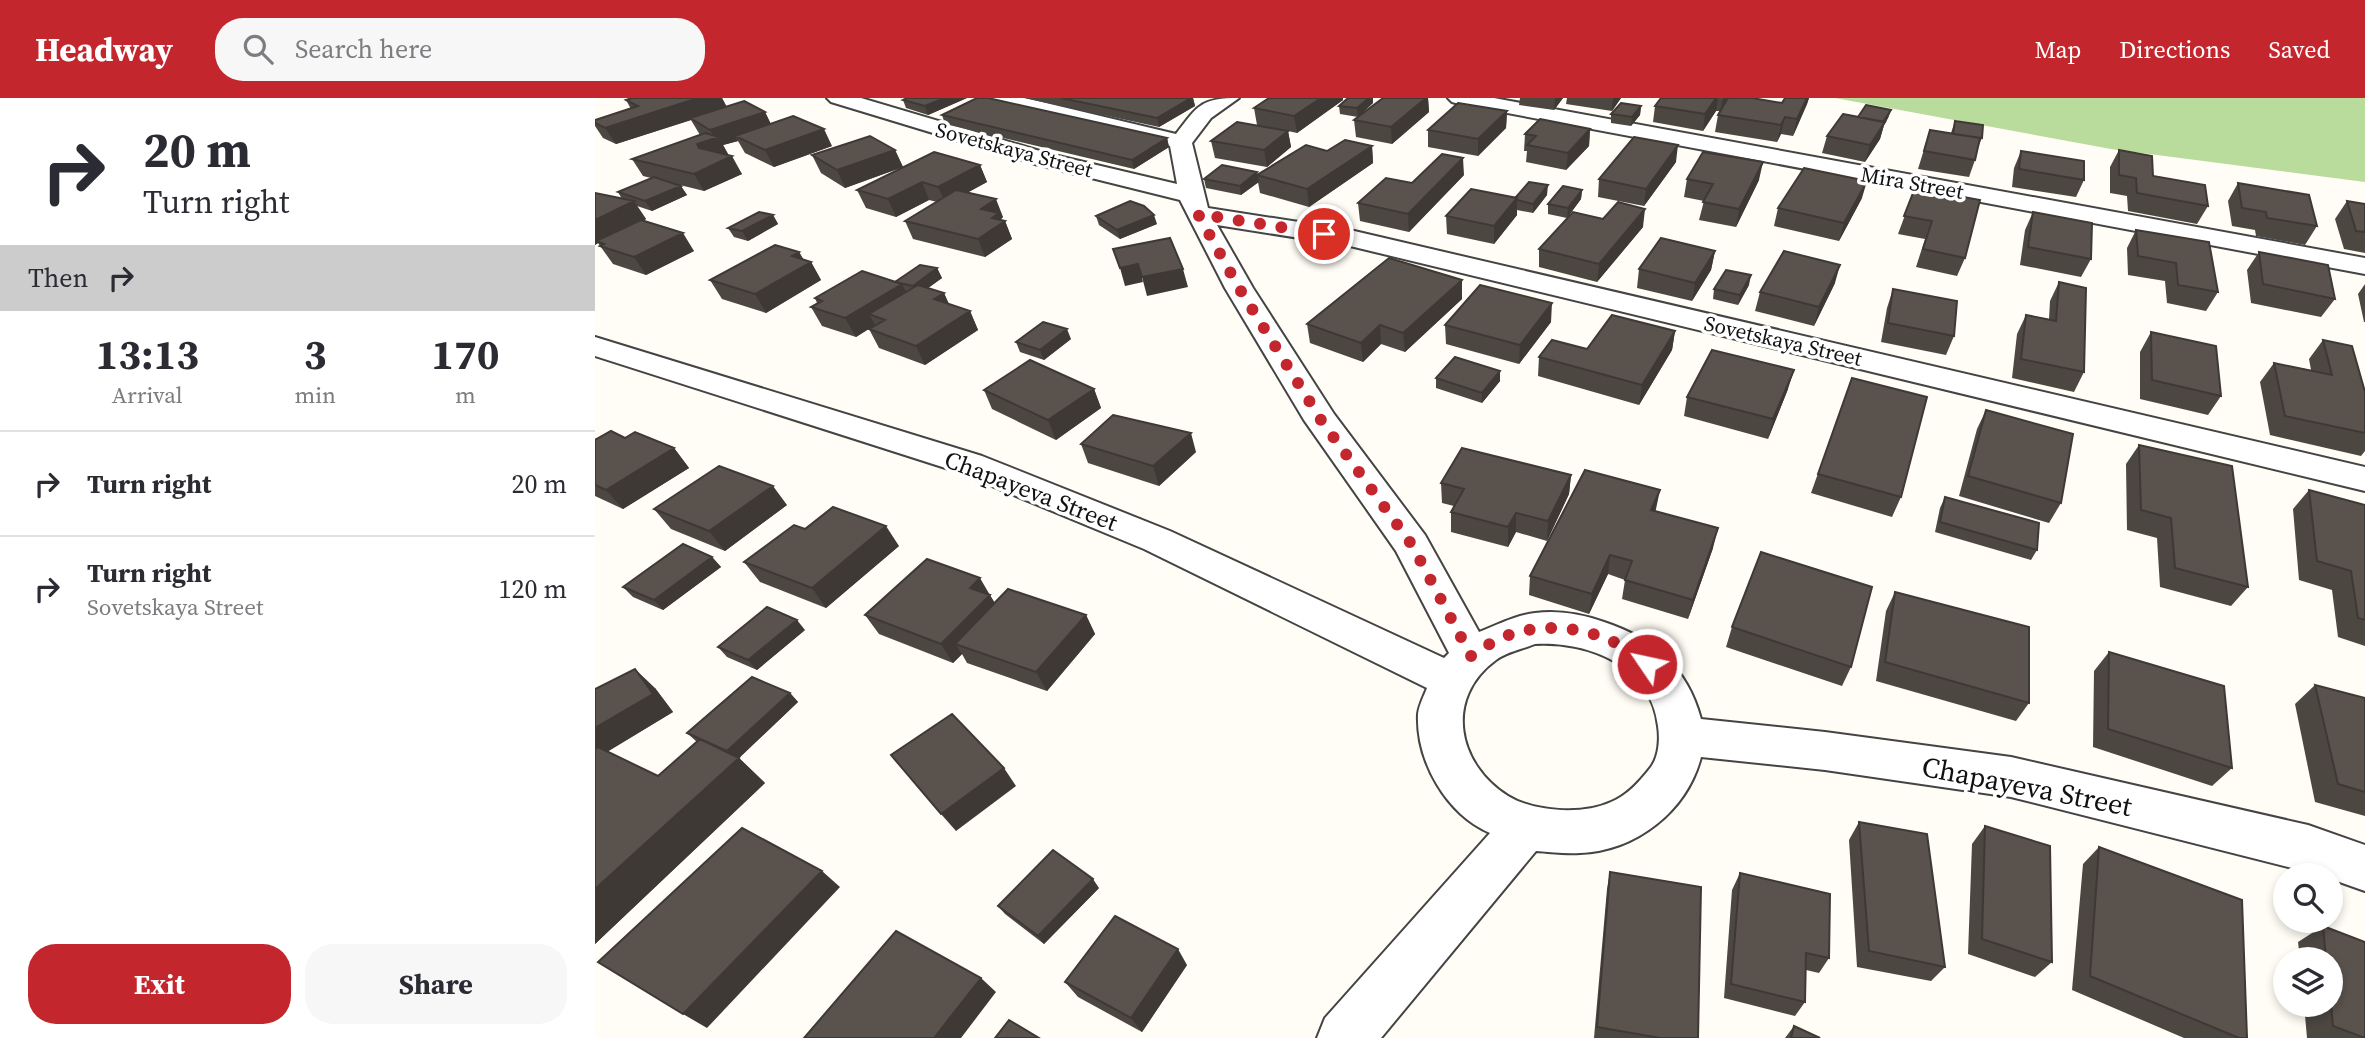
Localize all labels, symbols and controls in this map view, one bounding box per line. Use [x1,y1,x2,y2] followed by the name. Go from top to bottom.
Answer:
[215,18,705,81] search box
[35,27,173,72] text: Headway
[239,30,277,68] icon: search
[295,31,432,67] text: Search here
[2034,33,2081,66] text: Map
[2119,33,2230,66] text: Directions
[2268,33,2330,66] text: Saved
[933,115,1096,184] street label: Sovetskaya Street
[143,116,251,183] text: 20 m
[28,126,119,217] icon: right
[1858,159,1966,206] street label: Mira Street
[143,180,289,224] text: Turn right
[1294,204,1354,264] pin
[1305,215,1343,253] icon: arrive
[102,259,140,297] icon: right
[28,260,88,296] text: Then
[1701,308,1865,373] street label: Sovetskaya Street
[95,325,199,383] text: 13:13
[304,325,327,383] text: 3
[431,325,500,383] text: 170
[112,379,183,411] text: Arrival
[294,379,336,411] text: min
[455,379,476,411] text: m
[940,442,1123,539] street label: Chapayeva Street
[28,465,66,503] icon: right
[87,466,211,502] text: Turn right
[512,466,567,502] text: 20 m
[87,555,211,591] text: Turn right
[28,570,66,608] icon: right
[499,571,567,607] text: 120 m
[87,591,264,623] text: Sovetskaya Street
[1610,627,1684,701] position arrow
[1919,747,2136,825] street label: Chapayeva Street
[2273,863,2343,1017] map controls
[2273,863,2343,933] button: search
[28,944,291,1024] button: Exit
[305,944,567,1024] button: Share
[2273,947,2343,1017] button: layers

